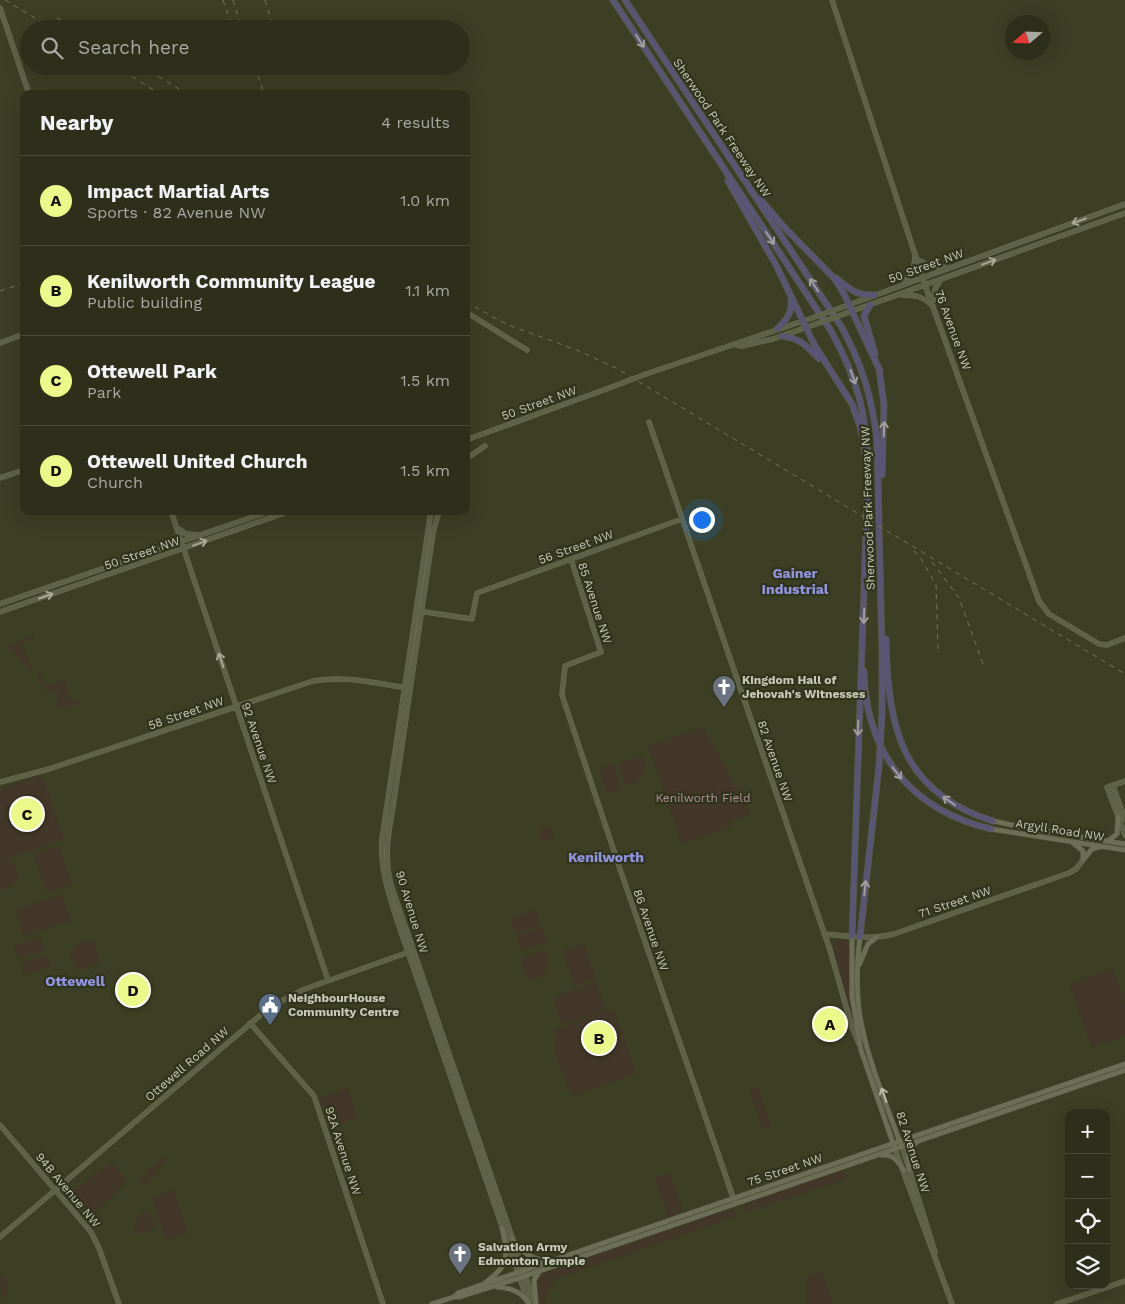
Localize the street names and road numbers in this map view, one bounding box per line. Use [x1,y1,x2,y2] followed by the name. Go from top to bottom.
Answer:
[670,56,774,200] street label: Sherwood Park Freeway NW
[886,246,966,286] street label: 50 Street NW
[932,288,974,372] street label: 76 Avenue NW
[499,383,579,423] street label: 50 Street NW
[858,425,878,590] street label: Sherwood Park Freeway NW
[537,527,616,567] street label: 56 Street NW
[102,533,182,572] street label: 50 Street NW
[575,560,615,646] street label: 85 Avenue NW
[146,693,226,732] street label: 58 Street NW
[239,701,280,786] street label: 92 Avenue NW
[755,719,796,804] street label: 82 Avenue NW
[1015,816,1106,844] street label: Argyll Road NW
[393,869,431,955] street label: 90 Avenue NW
[917,883,994,921] street label: 71 Street NW
[631,887,672,973] street label: 86 Avenue NW
[142,1023,232,1104] street label: Ottewell Road NW
[322,1105,364,1198] street label: 92A Avenue NW
[893,1109,933,1195] street label: 82 Avenue NW
[33,1150,104,1231] street label: 94B Avenue NW
[746,1150,825,1189] street label: 75 Street NW

